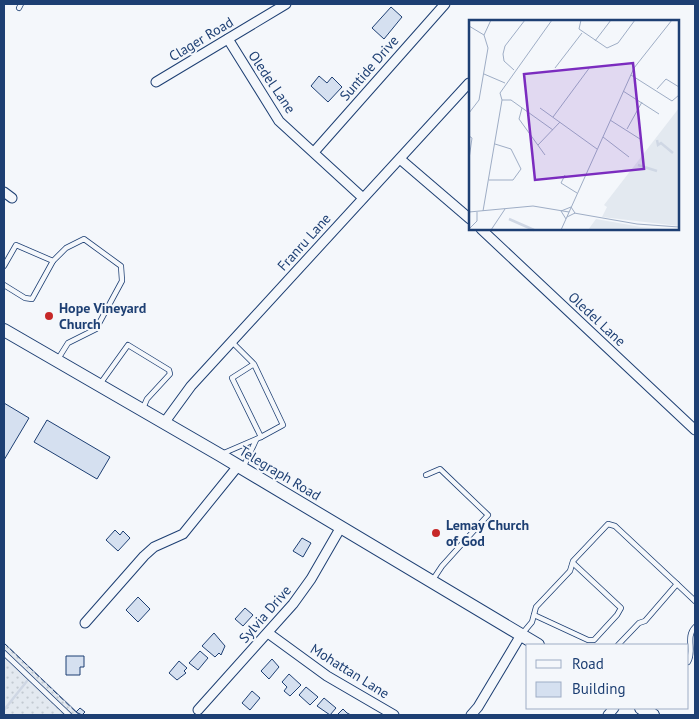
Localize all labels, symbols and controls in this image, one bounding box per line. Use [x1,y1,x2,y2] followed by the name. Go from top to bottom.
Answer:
[166,13,236,65] street label: Clager Road
[469,20,679,230] inset map
[336,32,402,104] street label: Suntide Drive
[244,47,300,117] street label: Oledel Lane
[273,209,335,275] street label: Franru Lane
[565,288,629,350] street label: Oledel Lane
[59,299,146,333] place label: Hope Vineyard Church
[43,310,55,322] marker: Hope Vineyard Church
[236,442,324,504] street label: Telegraph Road
[446,516,529,550] place label: Lemay Church of God
[430,527,442,539] marker: Lemay Church of God
[235,581,295,647] street label: Sylvia Drive
[307,640,393,702] street label: Mohattan Lane
[526,644,689,709] legend
[572,654,604,673] text: Road
[572,679,626,698] text: Building

